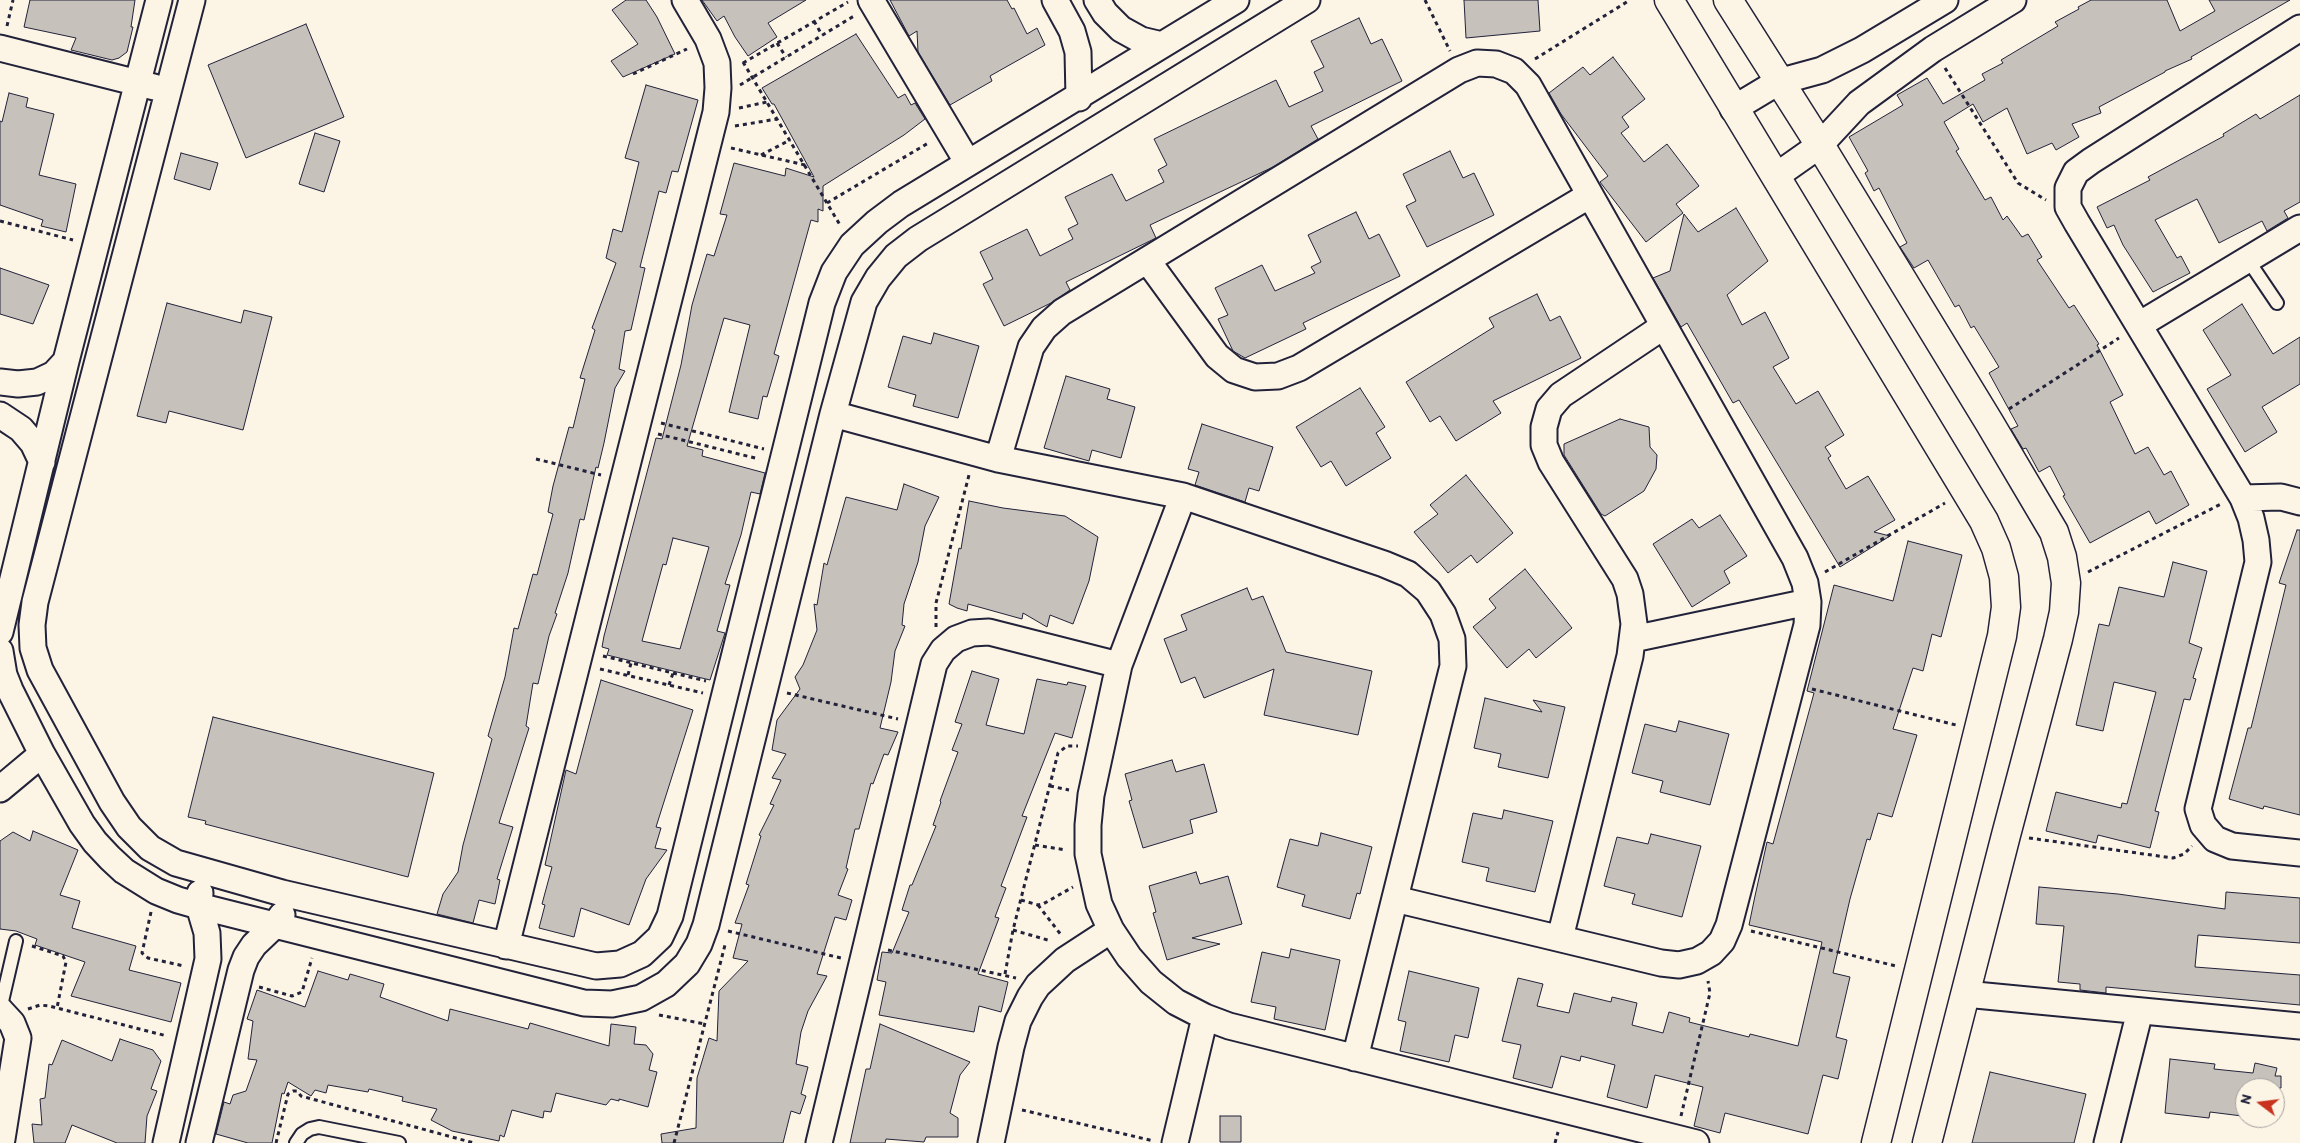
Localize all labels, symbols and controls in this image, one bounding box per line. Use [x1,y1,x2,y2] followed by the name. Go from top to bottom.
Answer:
[2235,1078,2285,1128] north arrow
[2237,1092,2255,1106] text: N

